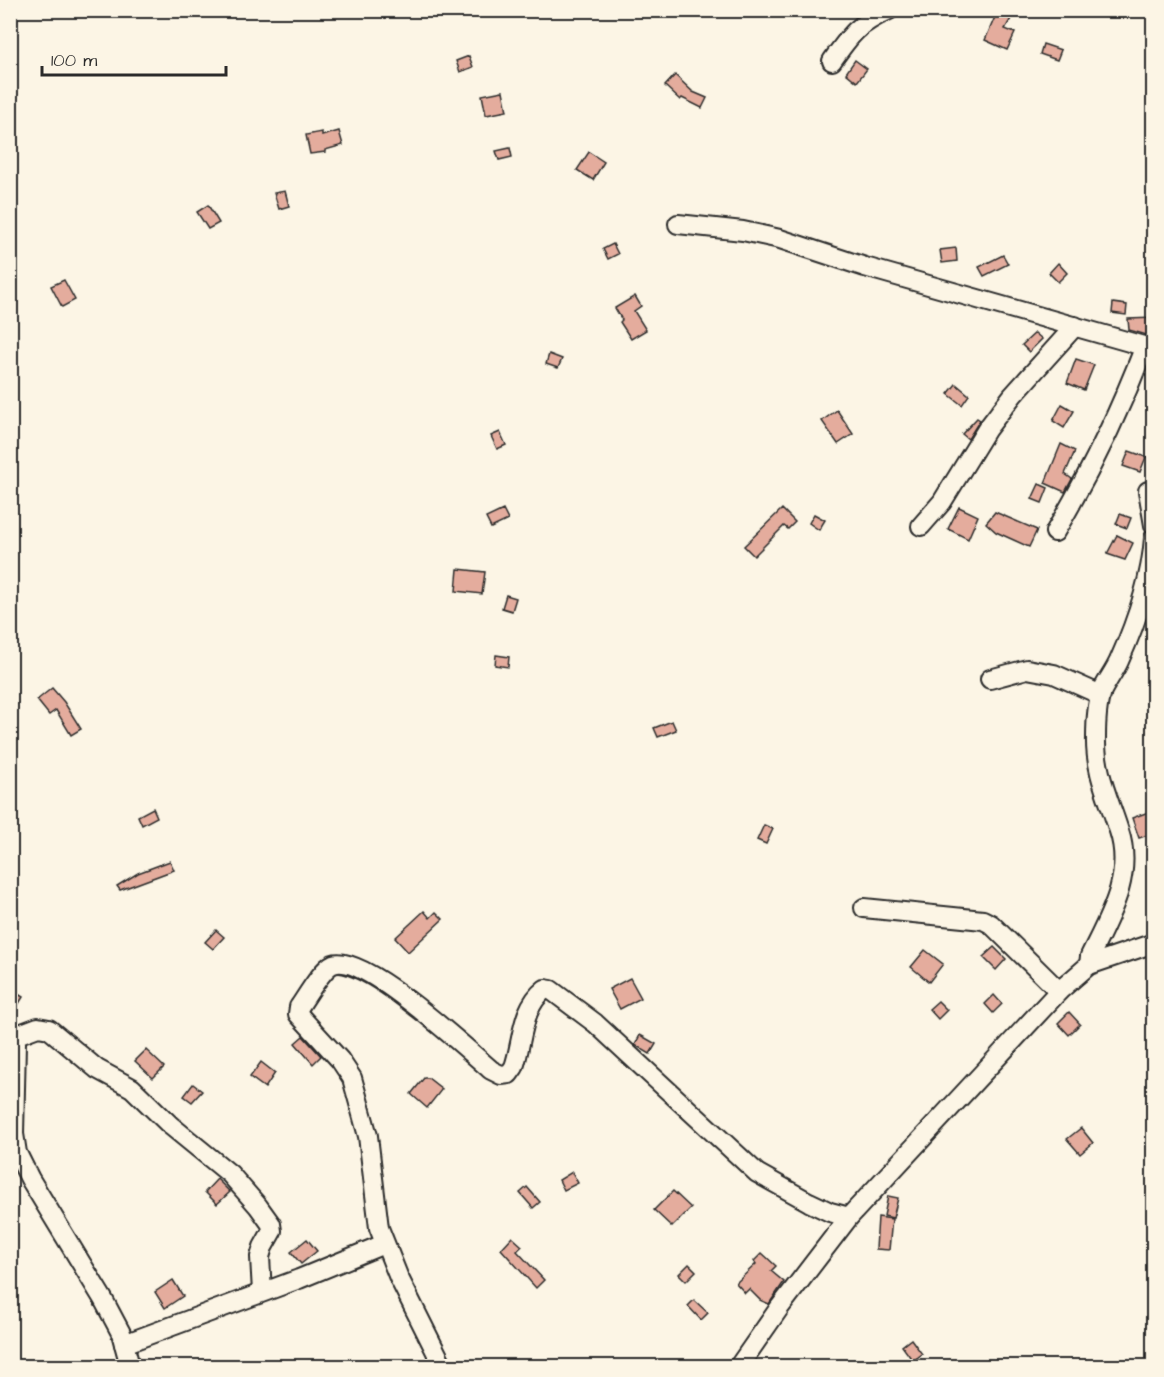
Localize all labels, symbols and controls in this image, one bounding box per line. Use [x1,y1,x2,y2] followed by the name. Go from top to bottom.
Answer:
[42,39,226,77] scale bar
[51,48,97,73] text: 100 m

